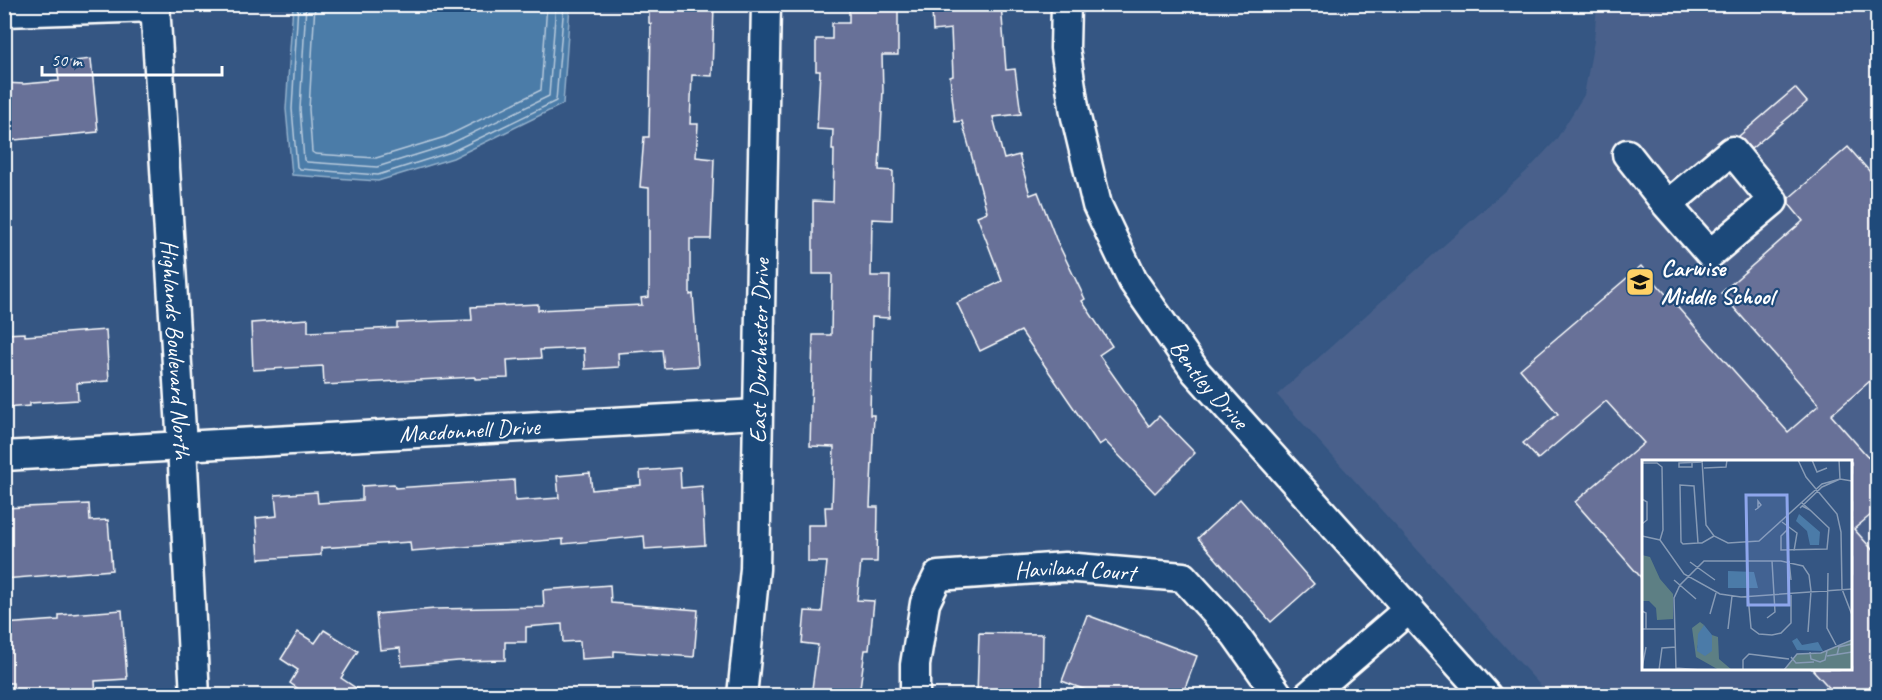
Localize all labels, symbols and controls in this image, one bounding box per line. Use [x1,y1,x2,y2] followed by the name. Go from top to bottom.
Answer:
[42,39,222,77] scale bar
[51,49,84,71] text: 50 m
[154,239,198,462] street label: Highlands Boulevard North
[1661,253,1778,311] place label: Carwise Middle School
[742,256,776,443] street label: East Dorchester Drive
[1624,266,1656,298] school or university icon: Carwise Middle School
[1163,334,1257,437] street label: Bentley Drive
[398,411,543,449] street label: Macdonnell Drive
[1642,460,1852,670] inset map
[1013,552,1140,588] street label: Haviland Court

